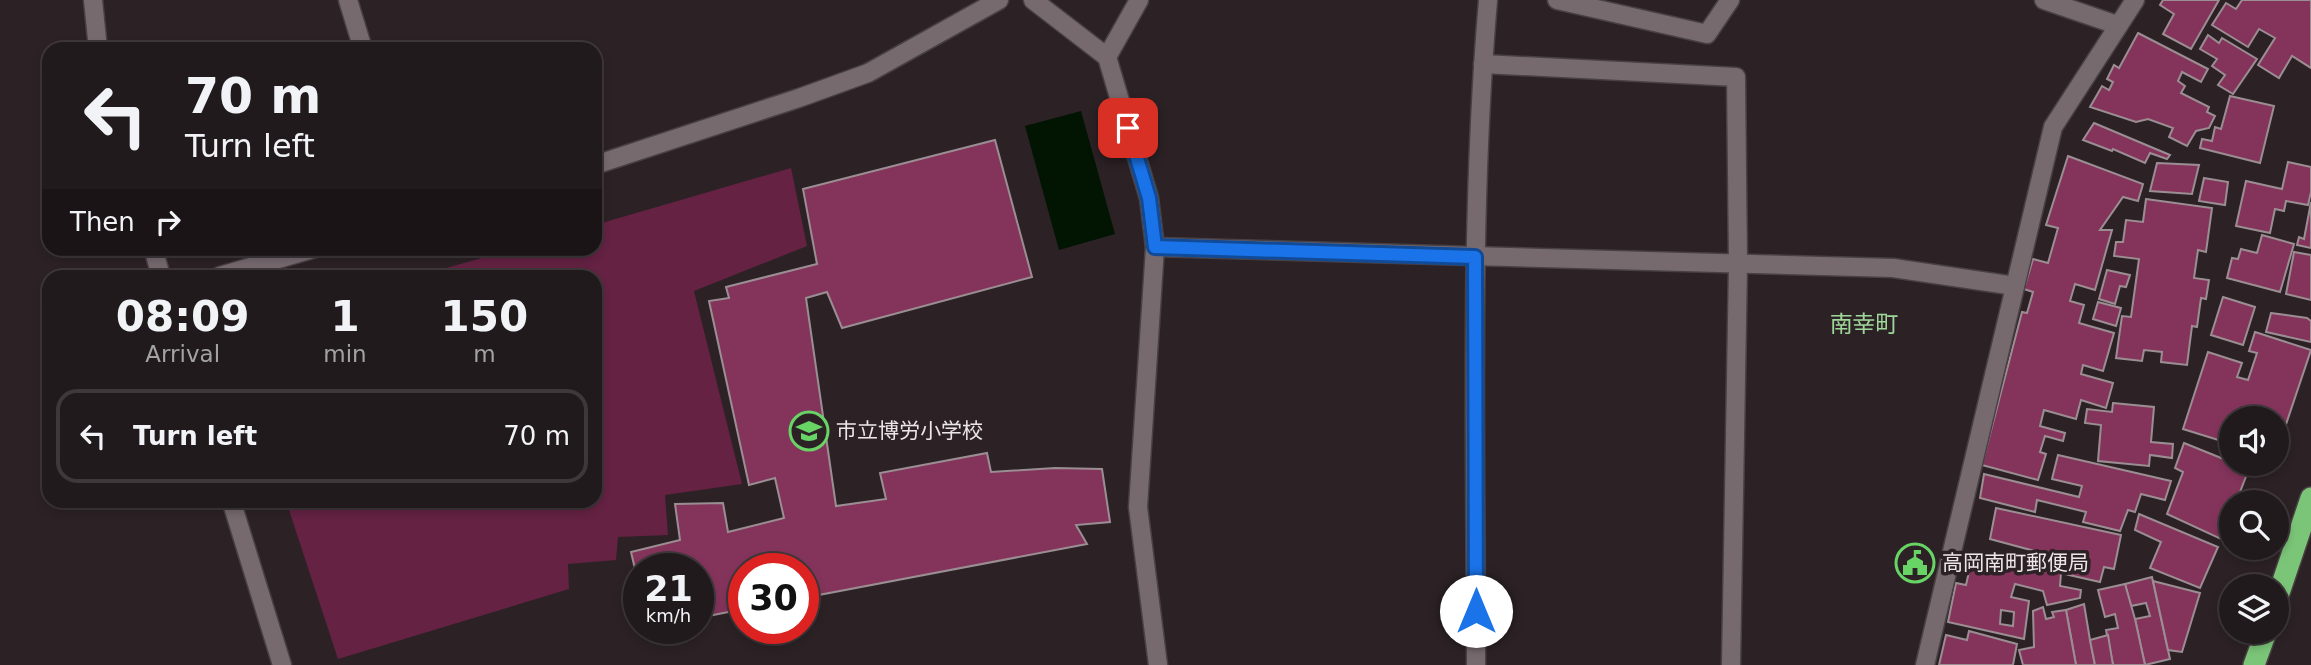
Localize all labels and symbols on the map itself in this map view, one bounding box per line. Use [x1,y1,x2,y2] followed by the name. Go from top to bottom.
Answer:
[1098,98,1158,158] pin
[1830,311,1899,337] district label: 南幸町
[788,410,830,452] school or university icon: 市立博労小学校
[836,419,983,443] place label: 市立博労小学校
[1894,542,1936,584] public building icon: 高岡南町郵便局
[1942,551,2089,575] place label: 高岡南町郵便局
[728,553,819,644] speed limit sign: 30
[1439,574,1513,648] position arrow

